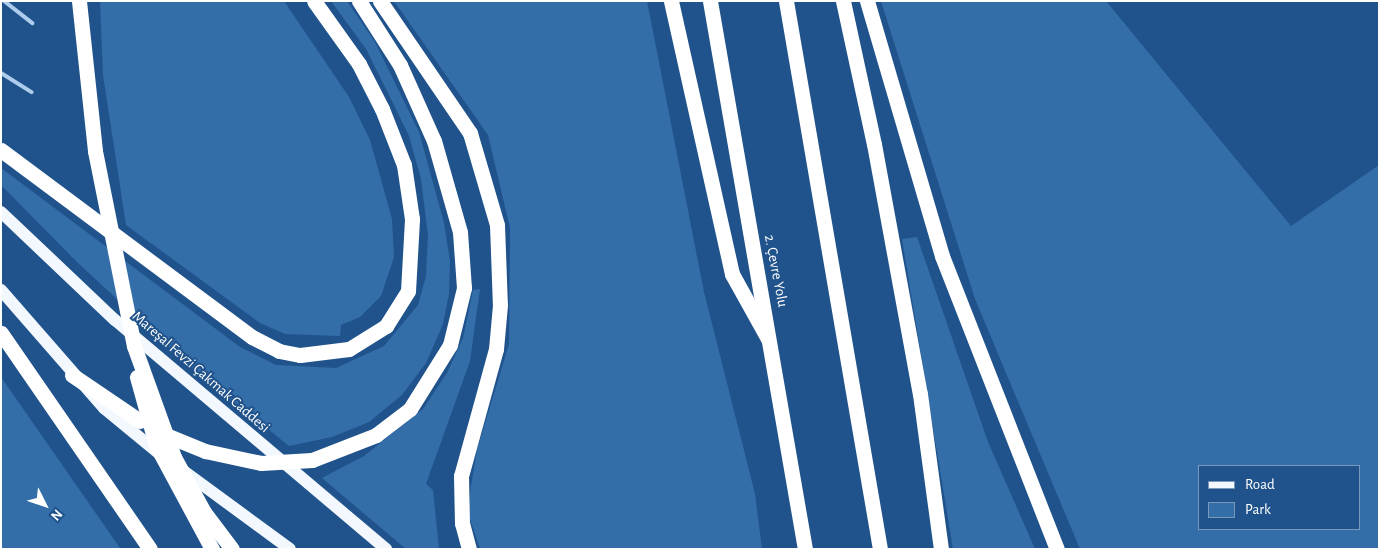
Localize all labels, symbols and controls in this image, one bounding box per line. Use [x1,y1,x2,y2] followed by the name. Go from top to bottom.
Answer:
[760,233,792,309] street label: 2. Çevre Yolu
[128,307,274,437] street label: Mareşal Fevzi Çakmak Caddesi
[1198,465,1360,530] legend
[1245,477,1275,492] text: Road
[20,480,70,530] north arrow
[1245,502,1271,517] text: Park
[48,507,65,523] text: N

